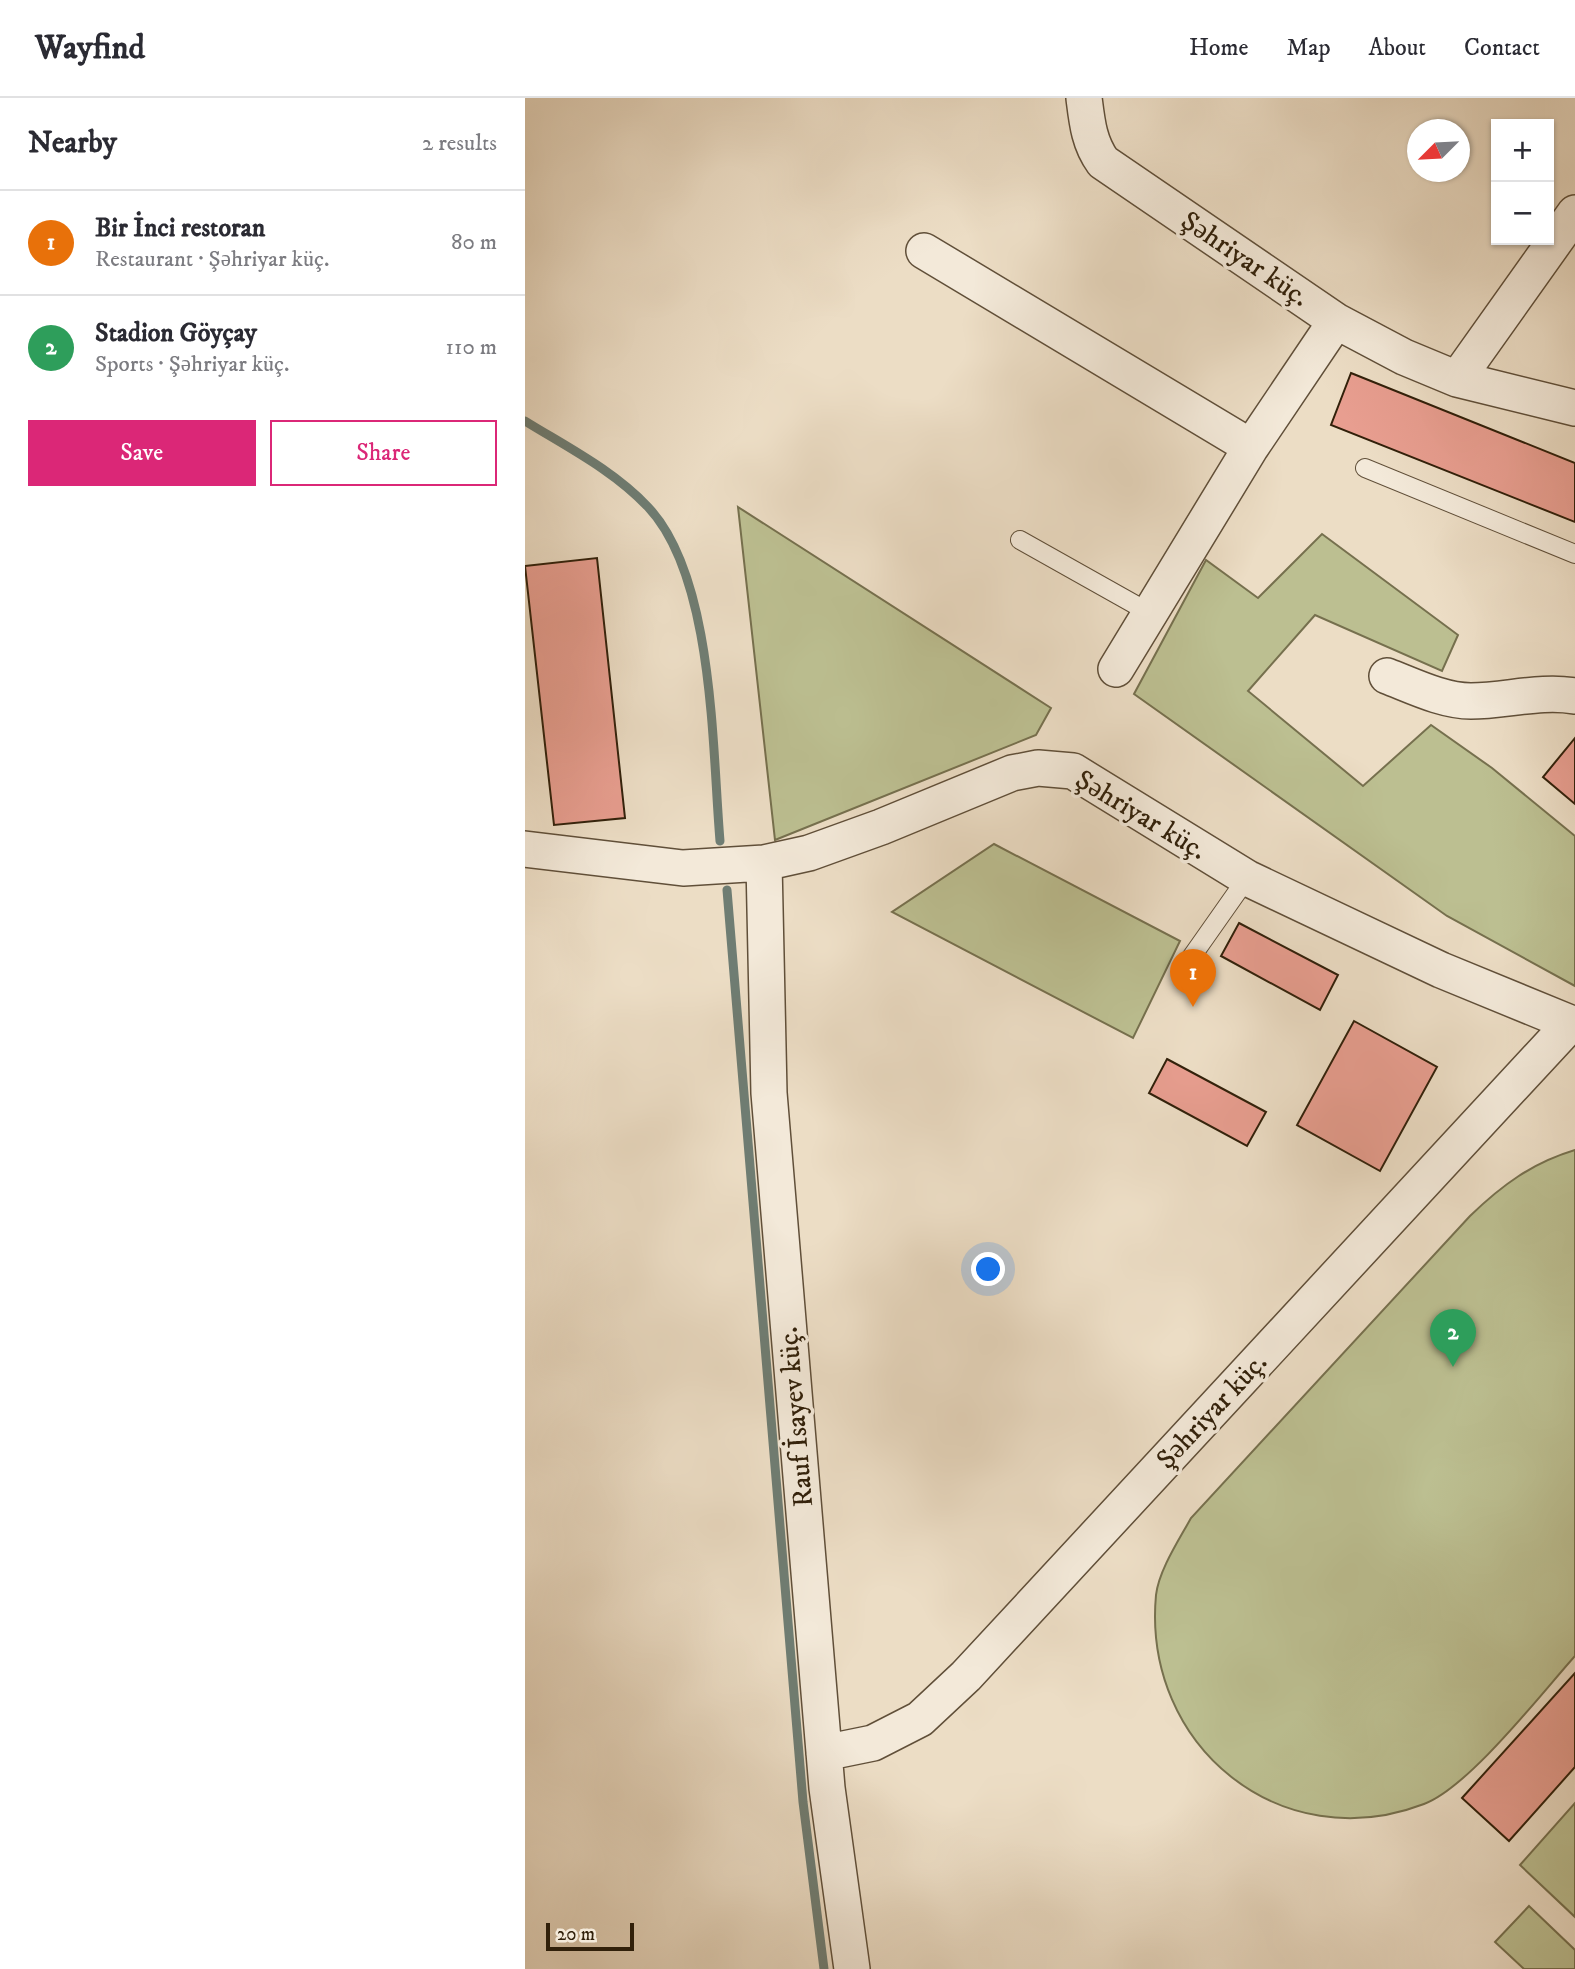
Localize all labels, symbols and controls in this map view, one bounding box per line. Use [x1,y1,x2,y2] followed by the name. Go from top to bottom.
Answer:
[35,28,145,69] text: Wayfind
[1189,33,1248,63] text: Home
[1286,33,1331,63] text: Map
[1369,33,1426,63] text: About
[1464,33,1540,63] text: Contact
[1407,119,1470,182] north arrow
[1491,119,1554,245] map controls
[1491,119,1554,182] button: +
[28,125,117,162] text: Nearby
[422,129,497,158] text: 2 results
[1491,182,1554,245] button: −
[1174,203,1316,315] street label: Şəhriyar küç.
[95,212,265,245] text: Bir İnci restoran
[47,228,55,257] text: 1
[451,228,497,257] text: 80 m
[95,245,329,274] text: Restaurant · Şəhriyar küç.
[95,317,257,350] text: Stadion Göyçay
[45,333,57,362] text: 2
[446,333,497,362] text: 110 m
[95,350,289,379] text: Sports · Şəhriyar küç.
[28,420,256,486] button: Save
[270,420,497,486] button: Share
[1069,762,1213,868] street label: Şəhriyar küç.
[1170,949,1216,1007] pin: 1
[971,1252,1005,1286] your location
[1430,1309,1476,1367] pin: 2
[771,1325,821,1509] street label: Rauf İsayev küç.
[1149,1345,1275,1477] street label: Şəhriyar küç.
[546,1920,633,1952] scale bar
[557,1923,595,1946] text: 20 m

